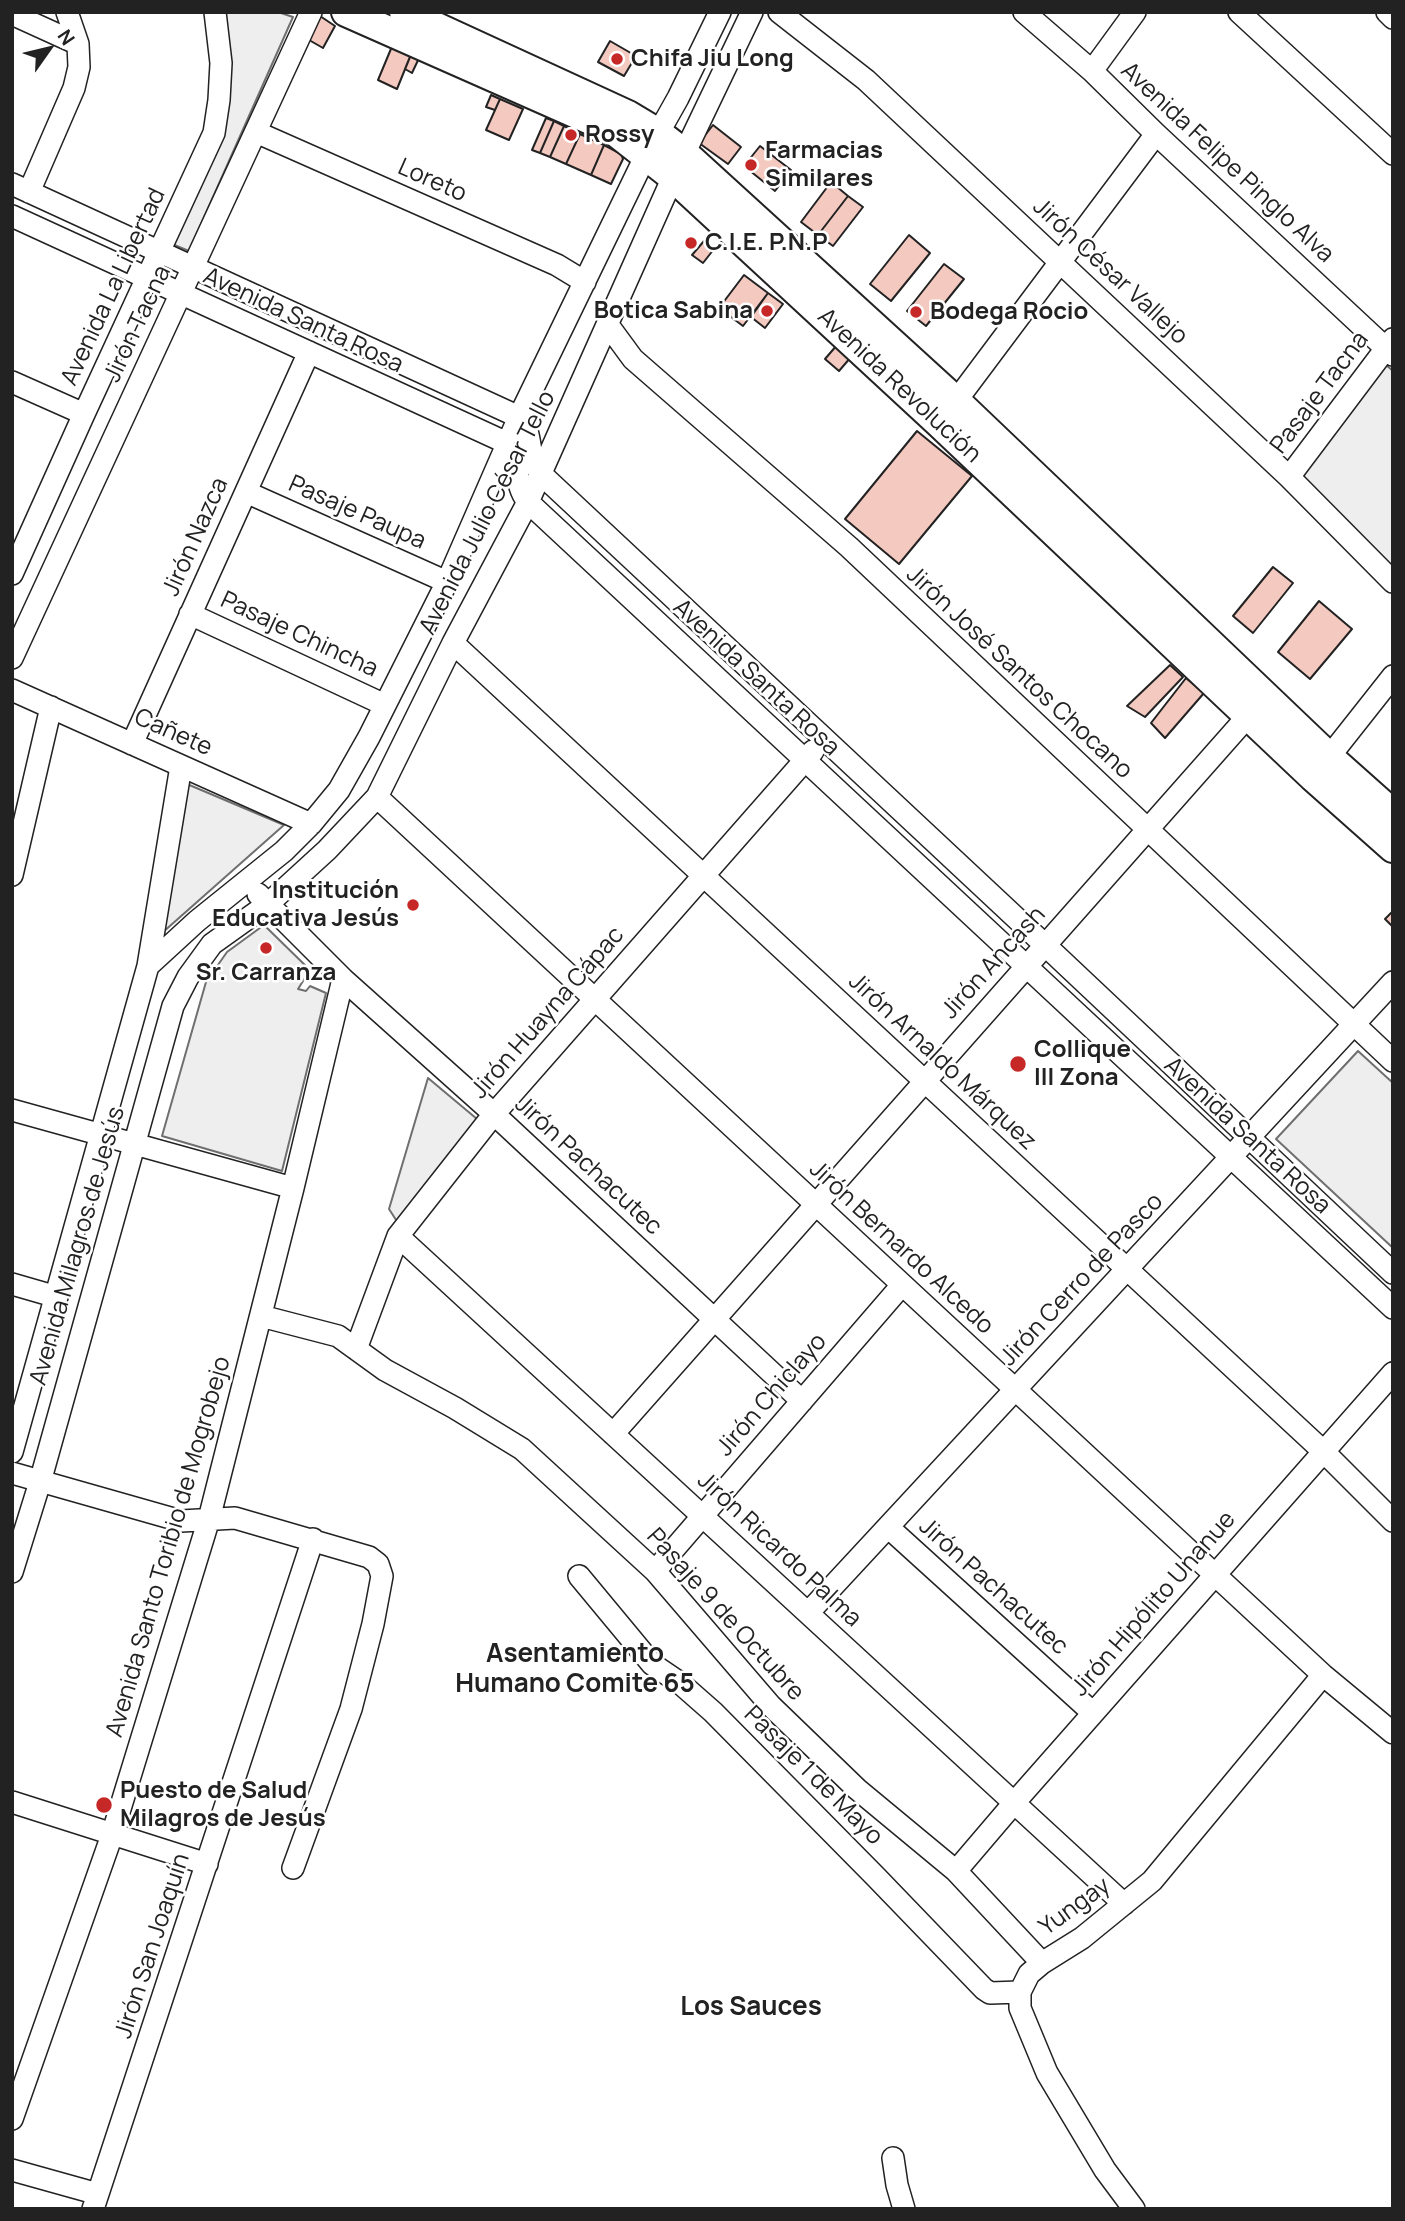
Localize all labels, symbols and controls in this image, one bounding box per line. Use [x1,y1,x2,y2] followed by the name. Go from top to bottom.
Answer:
[14,14,84,84] north arrow
[52,24,81,50] text: N
[631,45,794,73] place label: Chifa Jiu Long
[609,51,625,67] marker: Chifa Jiu Long
[1115,57,1339,269] street label: Avenida Felipe Pinglo Alva
[585,121,654,149] place label: Rossy
[563,127,579,143] marker: Rossy
[765,137,883,193] place label: Farmacias Similares
[393,153,471,209] street label: Loreto
[743,157,759,173] marker: Farmacias Similares
[56,184,172,390] street label: Avenida La Libertad
[1027,193,1193,351] street label: Jirón César Vallejo
[705,229,828,257] place label: C.I.E. P.N.P
[683,235,699,251] marker: C.I.E. P.N.P
[98,261,178,387] street label: Jirón Tacna
[199,262,407,380] street label: Avenida Santa Rosa
[594,297,753,325] place label: Botica Sabina
[930,298,1088,326] place label: Bodega Rocio
[759,303,775,319] marker: Botica Sabina
[811,303,987,469] street label: Avenida Revolución
[908,304,924,320] marker: Bodega Rocio
[1265,326,1375,460] street label: Pasaje Tacna
[414,386,562,640] street label: Avenida Julio César Tello
[284,470,430,556] street label: Pasaje Paupa
[157,473,235,601] street label: Jirón Nazca
[900,561,1138,785] street label: Jirón José Santos Chocano
[216,586,382,684] street label: Pasaje Chincha
[667,593,845,763] street label: Avenida Santa Rosa
[130,703,216,763] street label: Cañete
[212,877,399,933] place label: Institución Educativa Jesús
[405,897,421,913] marker: Institución Educativa Jesús
[936,901,1052,1025] street label: Jirón Ancash
[466,921,630,1105] street label: Jirón Huayna Cápac
[258,940,274,956] marker: Sr. Carranza
[196,959,336,987] place label: Sr. Carranza
[842,968,1042,1156] street label: Jirón Arnaldo Márquez
[1034,1036,1131,1092] place label: Collique III Zona
[1158,1051,1336,1221] street label: Avenida Santa Rosa
[1008,1054,1028,1074] marker: Collique III Zona
[509,1091,667,1241] street label: Jirón Pachacutec
[24,1103,132,1389] street label: Avenida Milagros de Jesús
[803,1155,999,1341] street label: Jirón Bernardo Alcedo
[995,1188,1169,1372] street label: Jirón Cerro de Pasco
[711,1328,833,1462] street label: Jirón Chiclayo
[101,1353,237,1741] street label: Avenida Santo Toribio de Mogrobejo
[691,1467,867,1633] street label: Jirón Ricardo Palma
[1066,1506,1242,1702] street label: Jirón Hipólito Unanue
[913,1513,1073,1661] street label: Jirón Pachacutec
[640,1523,810,1707] street label: Pasaje 9 de Octubre
[455,1639,695,1700] district label: Asentamiento Humano Comite 65
[738,1701,888,1851] street label: Pasaje 1 de Mayo
[120,1777,326,1833] place label: Puesto de Salud Milagros de Jesús
[94,1795,114,1815] marker: Puesto de Salud Milagros de Jesús
[110,1850,196,2042] street label: Jirón San Joaquín
[1034,1872,1116,1942] street label: Yungay
[680,1992,822,2024] district label: Los Sauces

